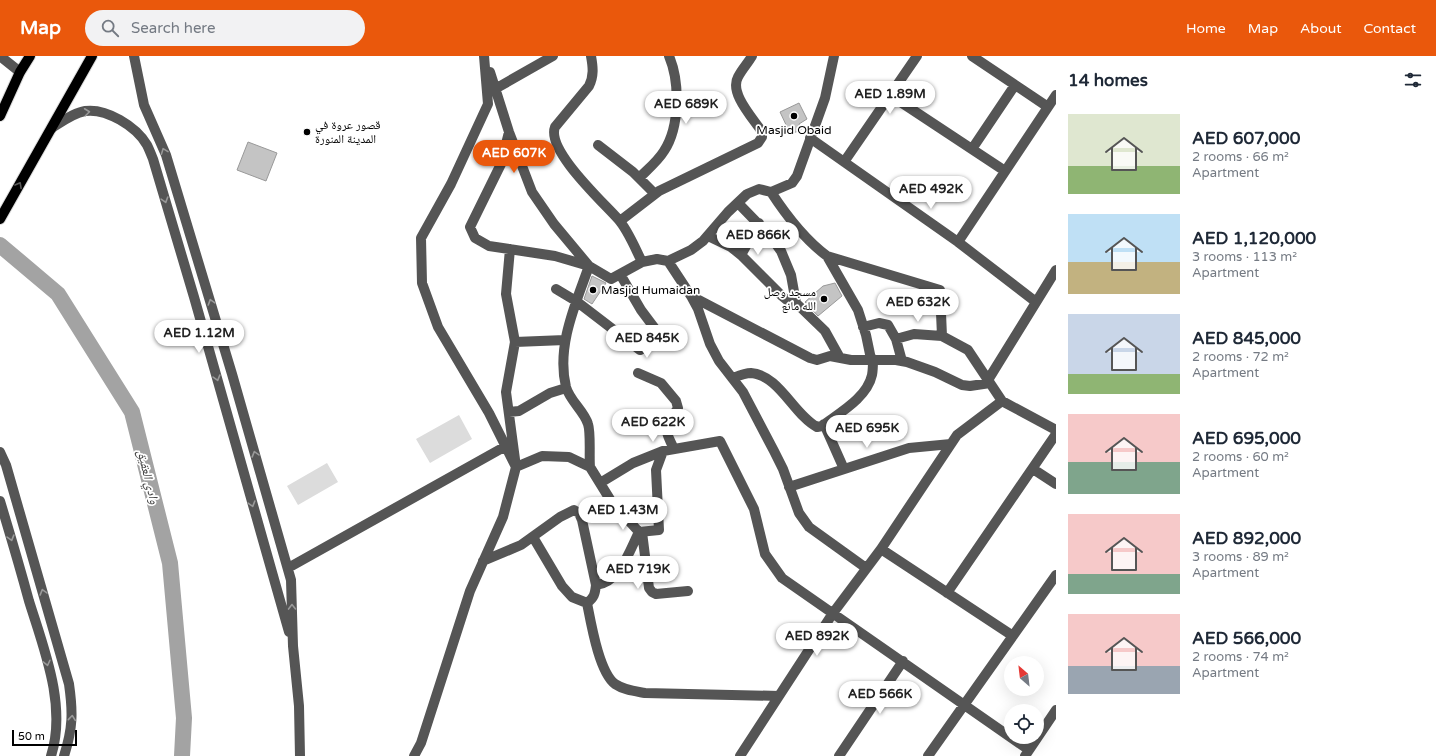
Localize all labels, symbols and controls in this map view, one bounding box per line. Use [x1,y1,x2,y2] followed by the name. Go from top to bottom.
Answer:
[85,10,365,46] search box
[20,17,61,39] text: Map
[99,17,121,39] icon: search
[131,19,215,37] text: Search here
[1186,20,1226,37] text: Home
[1248,20,1278,37] text: Map
[1300,20,1342,37] text: About
[1364,20,1416,37] text: Contact
[1402,69,1424,91] icon: filters
[1068,70,1148,91] text: 14 homes
[844,81,936,115] pin: AED 1.89M
[854,86,926,102] text: AED 1.89M
[645,91,727,125] pin: AED 689K
[654,96,718,112] text: AED 689K
[84,108,90,117] one-way arrow
[789,111,799,121] marker: Masjid Obaid
[315,118,381,146] place label: قصور عروة في المدينة المنورة
[756,123,832,137] place label: Masjid Obaid
[302,127,312,137] marker: قصور عروة في المدينة المنورة
[1192,128,1300,149] text: AED 607,000
[1100,130,1148,178] icon: home
[473,140,555,174] pin: AED 607K
[482,145,546,161] text: AED 607K
[161,148,169,155] one-way arrow
[1192,149,1289,165] text: 2 rooms · 66 m²
[1192,165,1259,181] text: Apartment
[890,176,972,210] pin: AED 492K
[899,181,963,197] text: AED 492K
[15,182,22,189] one-way arrow
[160,196,169,203] one-way arrow
[717,222,799,256] pin: AED 866K
[726,227,790,243] text: AED 866K
[1192,228,1316,249] text: AED 1,120,000
[1100,230,1148,278] icon: home
[1192,249,1297,265] text: 3 rooms · 113 m²
[1192,265,1259,281] text: Apartment
[601,283,700,297] place label: Masjid Humaidan
[588,285,598,295] marker: Masjid Humaidan
[764,285,816,313] place label: مسجد وصل الله مانع
[877,289,959,323] pin: AED 632K
[819,294,829,304] marker: مسجد وصل الله مانع
[886,294,950,310] text: AED 632K
[207,299,216,306] one-way arrow
[153,320,245,354] pin: AED 1.12M
[163,325,235,341] text: AED 1.12M
[606,325,688,359] pin: AED 845K
[1192,328,1301,349] text: AED 845,000
[615,330,679,346] text: AED 845K
[1100,330,1148,378] icon: home
[1192,349,1289,365] text: 2 rooms · 72 m²
[1192,365,1259,381] text: Apartment
[212,375,221,382] one-way arrow
[612,409,694,443] pin: AED 622K
[621,414,685,430] text: AED 622K
[826,415,908,449] pin: AED 695K
[835,420,899,436] text: AED 695K
[1192,428,1301,449] text: AED 695,000
[1100,430,1148,478] icon: home
[131,448,162,506] water label: وادي العقيق
[1192,449,1289,465] text: 2 rooms · 60 m²
[251,450,260,457] one-way arrow
[1192,465,1259,481] text: Apartment
[577,497,669,531] pin: AED 1.43M
[247,500,256,507] one-way arrow
[587,502,659,518] text: AED 1.43M
[1192,528,1301,549] text: AED 892,000
[1100,530,1148,578] icon: home
[6,535,15,542] one-way arrow
[1192,549,1289,565] text: 3 rooms · 89 m²
[597,556,679,590] pin: AED 719K
[606,561,670,577] text: AED 719K
[1192,565,1259,581] text: Apartment
[39,589,48,596] one-way arrow
[288,604,296,610] one-way arrow
[776,623,858,657] pin: AED 892K
[785,628,849,644] text: AED 892K
[1192,628,1301,649] text: AED 566,000
[1100,630,1148,678] icon: home
[1192,649,1289,665] text: 2 rooms · 74 m²
[1004,656,1044,696] north arrow
[1004,656,1044,744] map controls
[42,660,51,667] one-way arrow
[1192,665,1259,681] text: Apartment
[839,681,921,715] pin: AED 566K
[848,686,912,702] text: AED 566K
[1004,704,1044,744] button: locate
[67,715,76,721] one-way arrow
[12,728,77,747] scale bar
[18,730,45,743] text: 50 m

